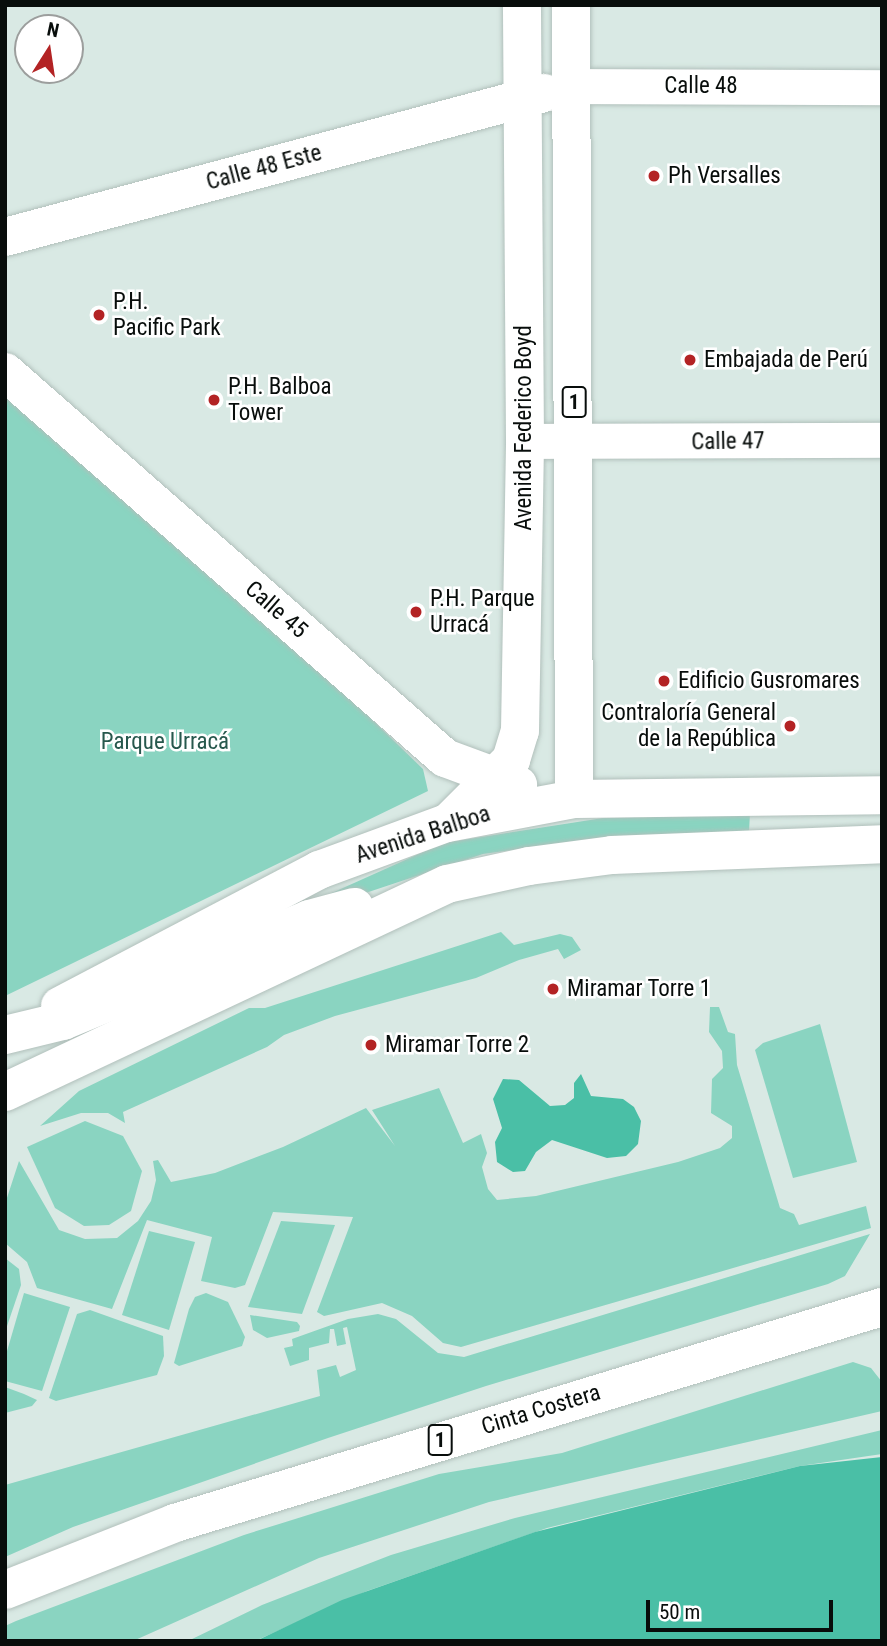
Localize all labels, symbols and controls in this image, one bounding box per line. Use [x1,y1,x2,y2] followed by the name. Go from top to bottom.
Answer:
[14,14,84,84] north arrow
[45,17,61,42] text: N
[664,72,738,100] street label: Calle 48
[203,139,325,197] street label: Calle 48 Este
[668,162,781,190] place label: Ph Versalles
[646,168,662,184] marker: Ph Versalles
[113,288,221,342] place label: P.H. Pacific Park
[91,307,107,323] marker: P.H. Pacific Park
[510,325,538,531] street label: Avenida Federico Boyd
[704,346,868,374] place label: Embajada de Perú
[682,352,698,368] marker: Embajada de Perú
[228,373,332,427] place label: P.H. Balboa Tower
[560,384,588,420] road number: 1
[206,392,222,408] marker: P.H. Balboa Tower
[691,428,765,456] street label: Calle 47
[239,576,313,644] street label: Calle 45
[430,585,535,639] place label: P.H. Parque Urracá
[408,604,424,620] marker: P.H. Parque Urracá
[678,667,860,695] place label: Edificio Gusromares
[656,673,672,689] marker: Edificio Gusromares
[601,699,776,753] place label: Contraloría General de la República
[782,718,798,734] marker: Contraloría General de la República
[101,728,229,756] park label: Parque Urracá
[352,800,494,870] street label: Avenida Balboa
[567,975,711,1003] place label: Miramar Torre 1
[545,981,561,997] marker: Miramar Torre 1
[385,1031,529,1059] place label: Miramar Torre 2
[363,1037,379,1053] marker: Miramar Torre 2
[478,1379,604,1441] street label: Cinta Costera
[426,1422,454,1458] road number: 1
[649,1586,836,1630] scale bar
[659,1600,700,1624] text: 50 m

